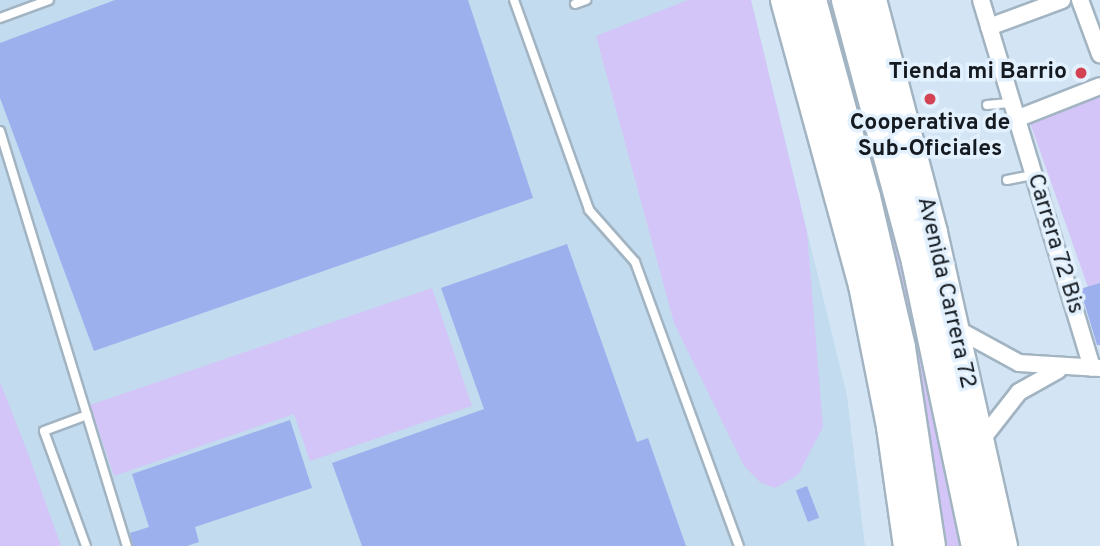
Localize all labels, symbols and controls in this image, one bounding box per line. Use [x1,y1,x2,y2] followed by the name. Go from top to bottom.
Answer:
[889,59,1067,87] place label: Tienda mi Barrio
[1073,65,1089,81] marker: Tienda mi Barrio
[922,91,938,107] marker: Cooperativa de Sub-Oficiales
[850,110,1010,164] place label: Cooperativa de Sub-Oficiales
[1019,170,1089,318] street label: Carrera 72 Bis
[909,194,981,392] street label: Avenida Carrera 72

